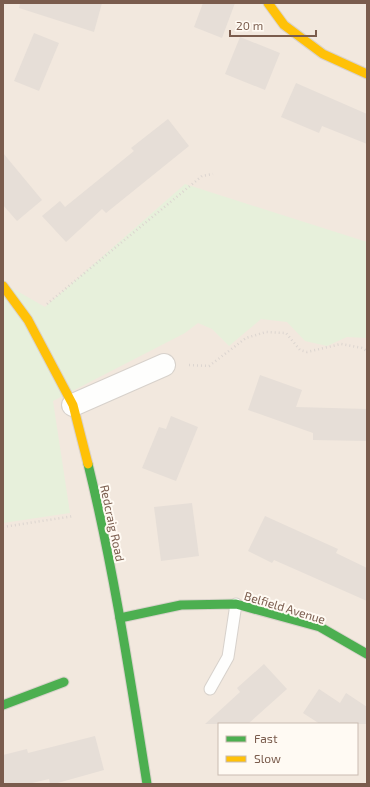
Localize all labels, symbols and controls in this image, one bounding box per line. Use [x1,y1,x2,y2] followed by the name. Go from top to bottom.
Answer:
[230,12,316,38] scale bar
[236,18,263,32] text: 20 m
[98,483,128,563] street label: Redcraig Road
[243,588,327,626] street label: Belfield Avenue
[218,723,358,775] legend
[254,731,278,745] text: Fast
[254,751,281,765] text: Slow

